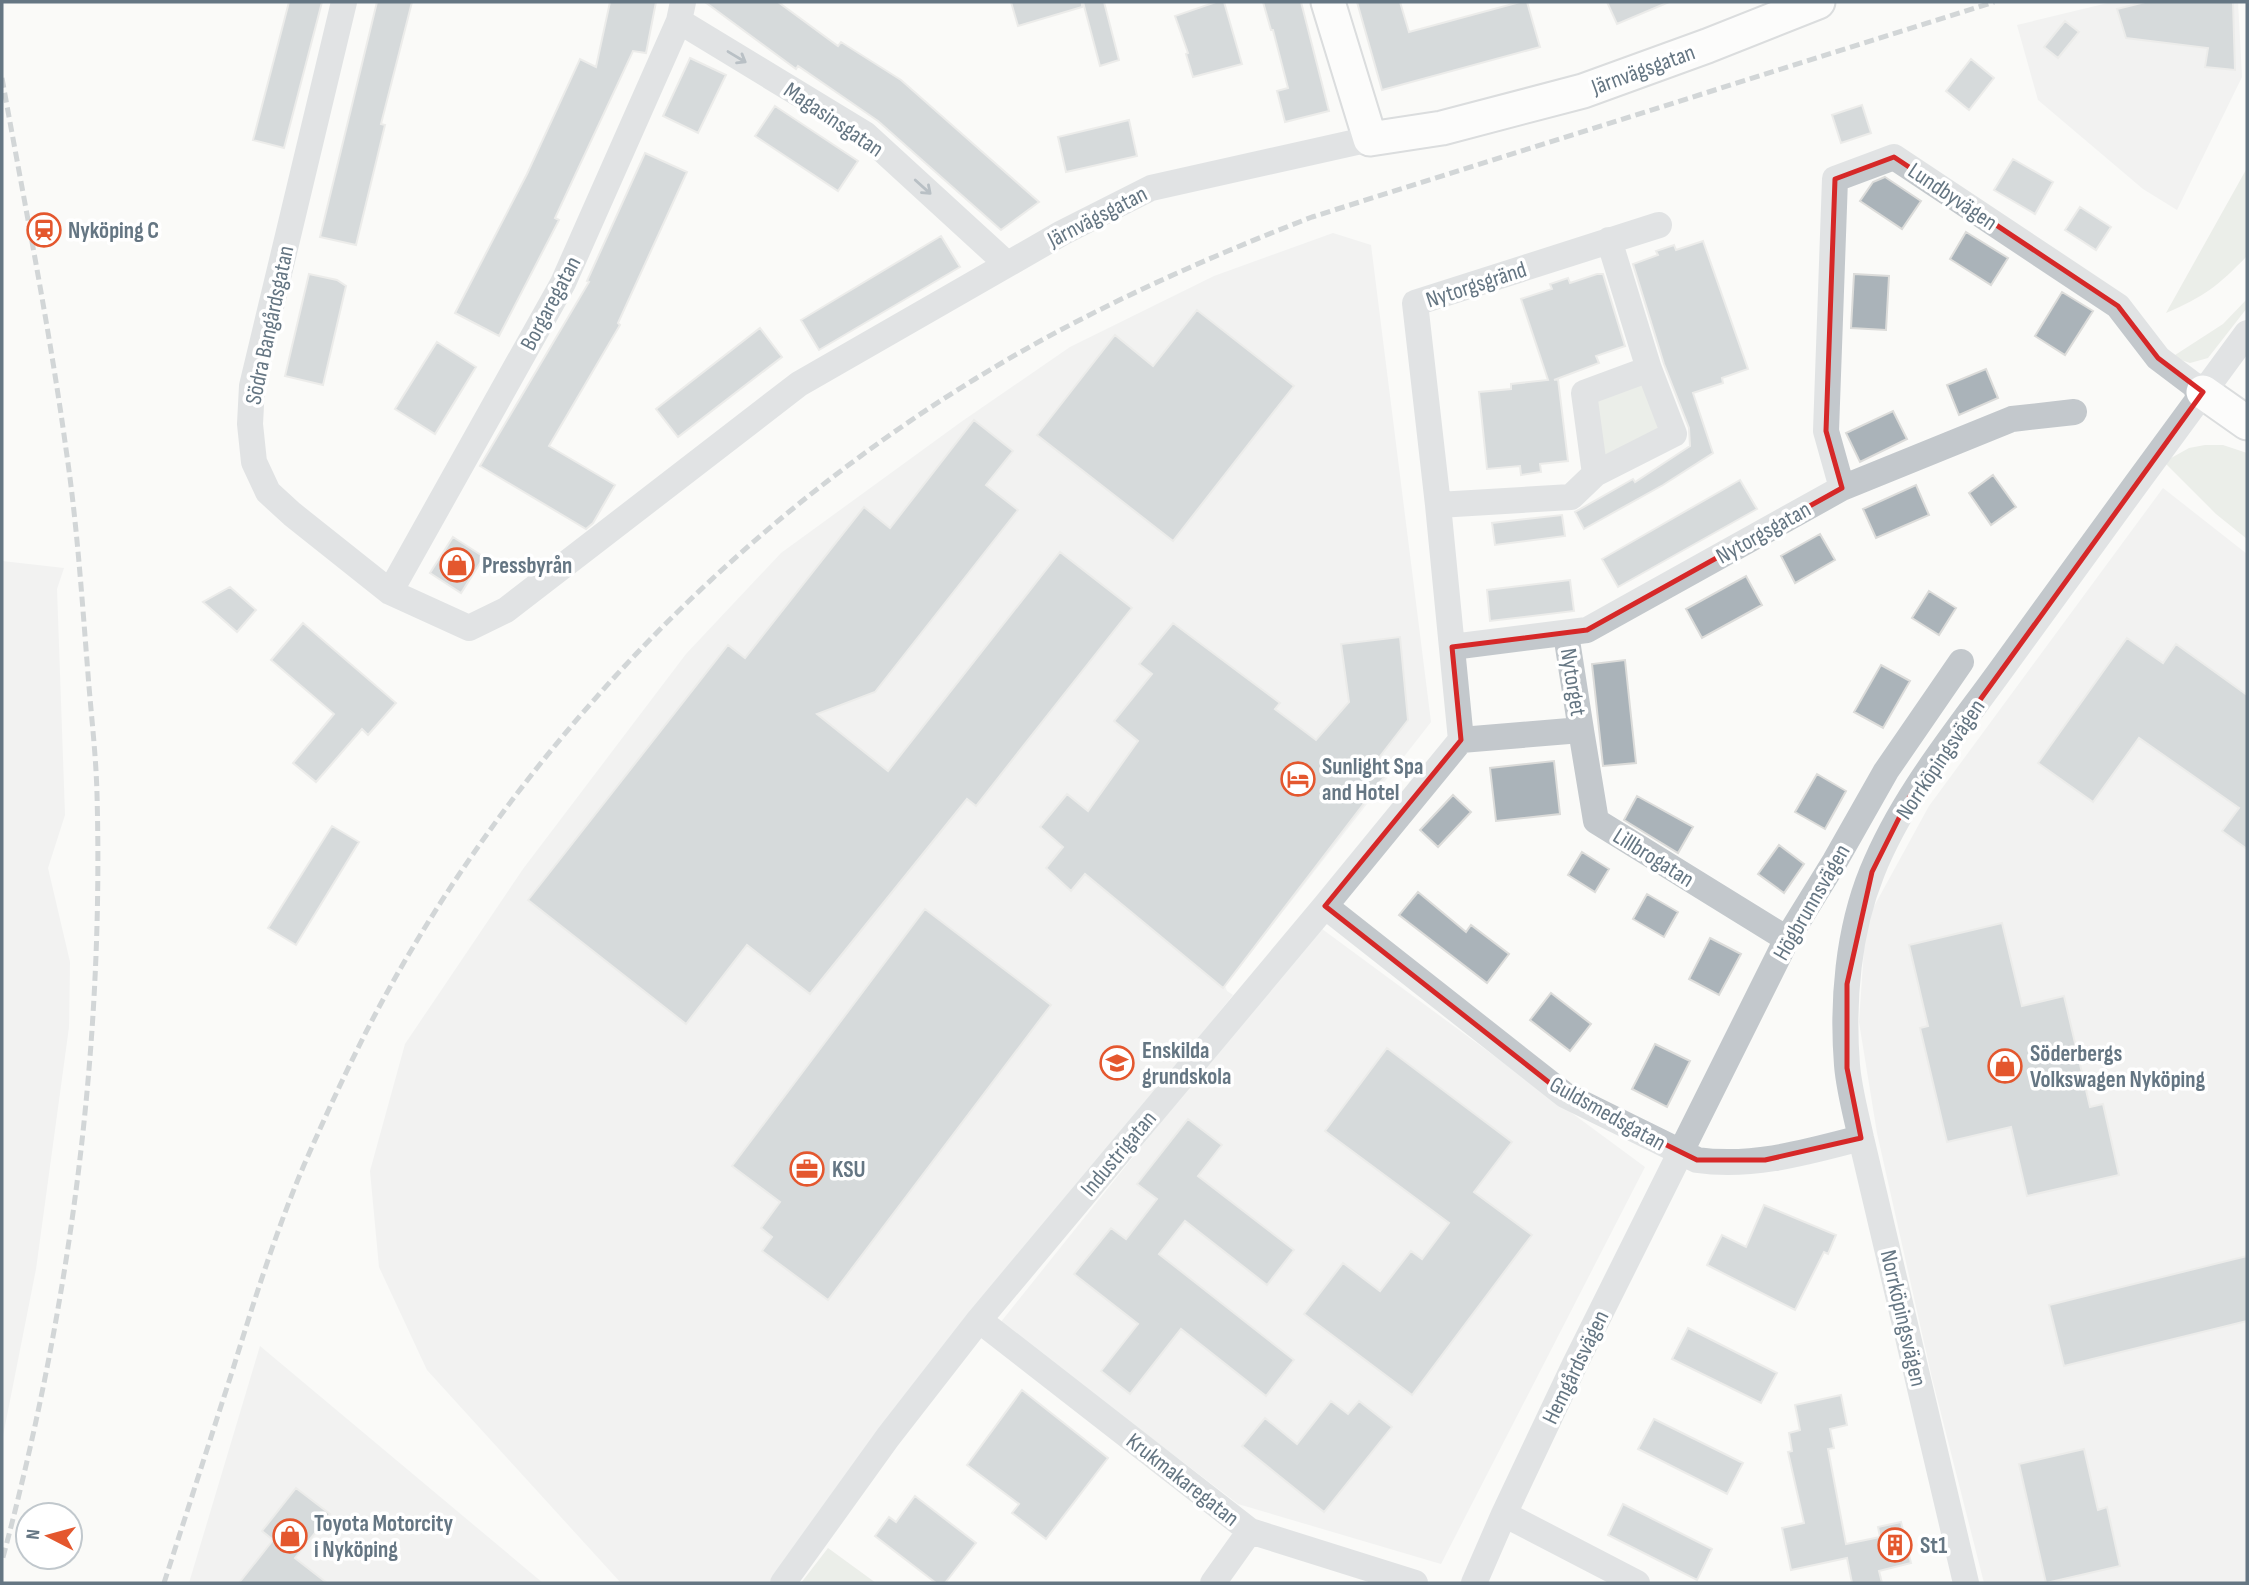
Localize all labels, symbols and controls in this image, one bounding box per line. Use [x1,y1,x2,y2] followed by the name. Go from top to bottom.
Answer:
[1587,38,1699,102] street label: Järnvägsgatan
[727,50,747,64] one-way arrow
[778,76,889,163] street label: Magasinsgatan
[1903,157,2002,237] street label: Lundbyvägen
[914,179,932,195] one-way arrow
[1042,180,1152,254] street label: Järnvägsgatan
[25,211,63,249] station icon: Nyköping C
[68,217,159,245] place label: Nyköping C
[239,243,300,407] street label: Södra Bangårdsgatan
[515,252,587,355] street label: Borgaregatan
[1422,256,1530,314] street label: Nytorgsgränd
[1711,495,1816,570] street label: Nytorgsgatan
[438,546,476,584] shop icon: Pressbyrån
[482,552,572,580] place label: Pressbyrån
[1554,646,1592,718] street label: Nytorget
[1890,694,1991,825] street label: Norrköpingsvägen
[1322,753,1423,807] place label: Sunlight Spa and Hotel
[1279,760,1317,798] hotel icon: Sunlight Spa and Hotel
[1608,822,1699,894] street label: Lillbrogatan
[1767,839,1856,966] street label: Högbrunnsvägen
[1142,1037,1231,1091] place label: Enskilda grundskola
[2030,1040,2205,1094] place label: Söderbergs Volkswagen Nyköping
[1098,1044,1136,1082] school or university icon: Enskilda grundskola
[1986,1047,2024,1085] shop icon: Söderbergs Volkswagen Nyköping
[1545,1071,1670,1157] street label: Guldsmedsgatan
[1075,1105,1163,1202] street label: Industrigatan
[788,1150,826,1188] office icon: KSU
[832,1156,866,1184] place label: KSU
[1874,1247,1932,1389] street label: Norrköpingsvägen
[1536,1306,1615,1429] street label: Hemgårdsvägen
[1120,1427,1244,1532] street label: Krukmakaregatan
[14,1501,84,1571] north arrow
[314,1510,454,1564] place label: Toyota Motorcity i Nyköping
[271,1517,309,1555] shop icon: Toyota Motorcity i Nyköping
[1876,1526,1914,1564] building icon: St1
[22,1528,46,1541] text: N
[1920,1532,1947,1560] place label: St1

